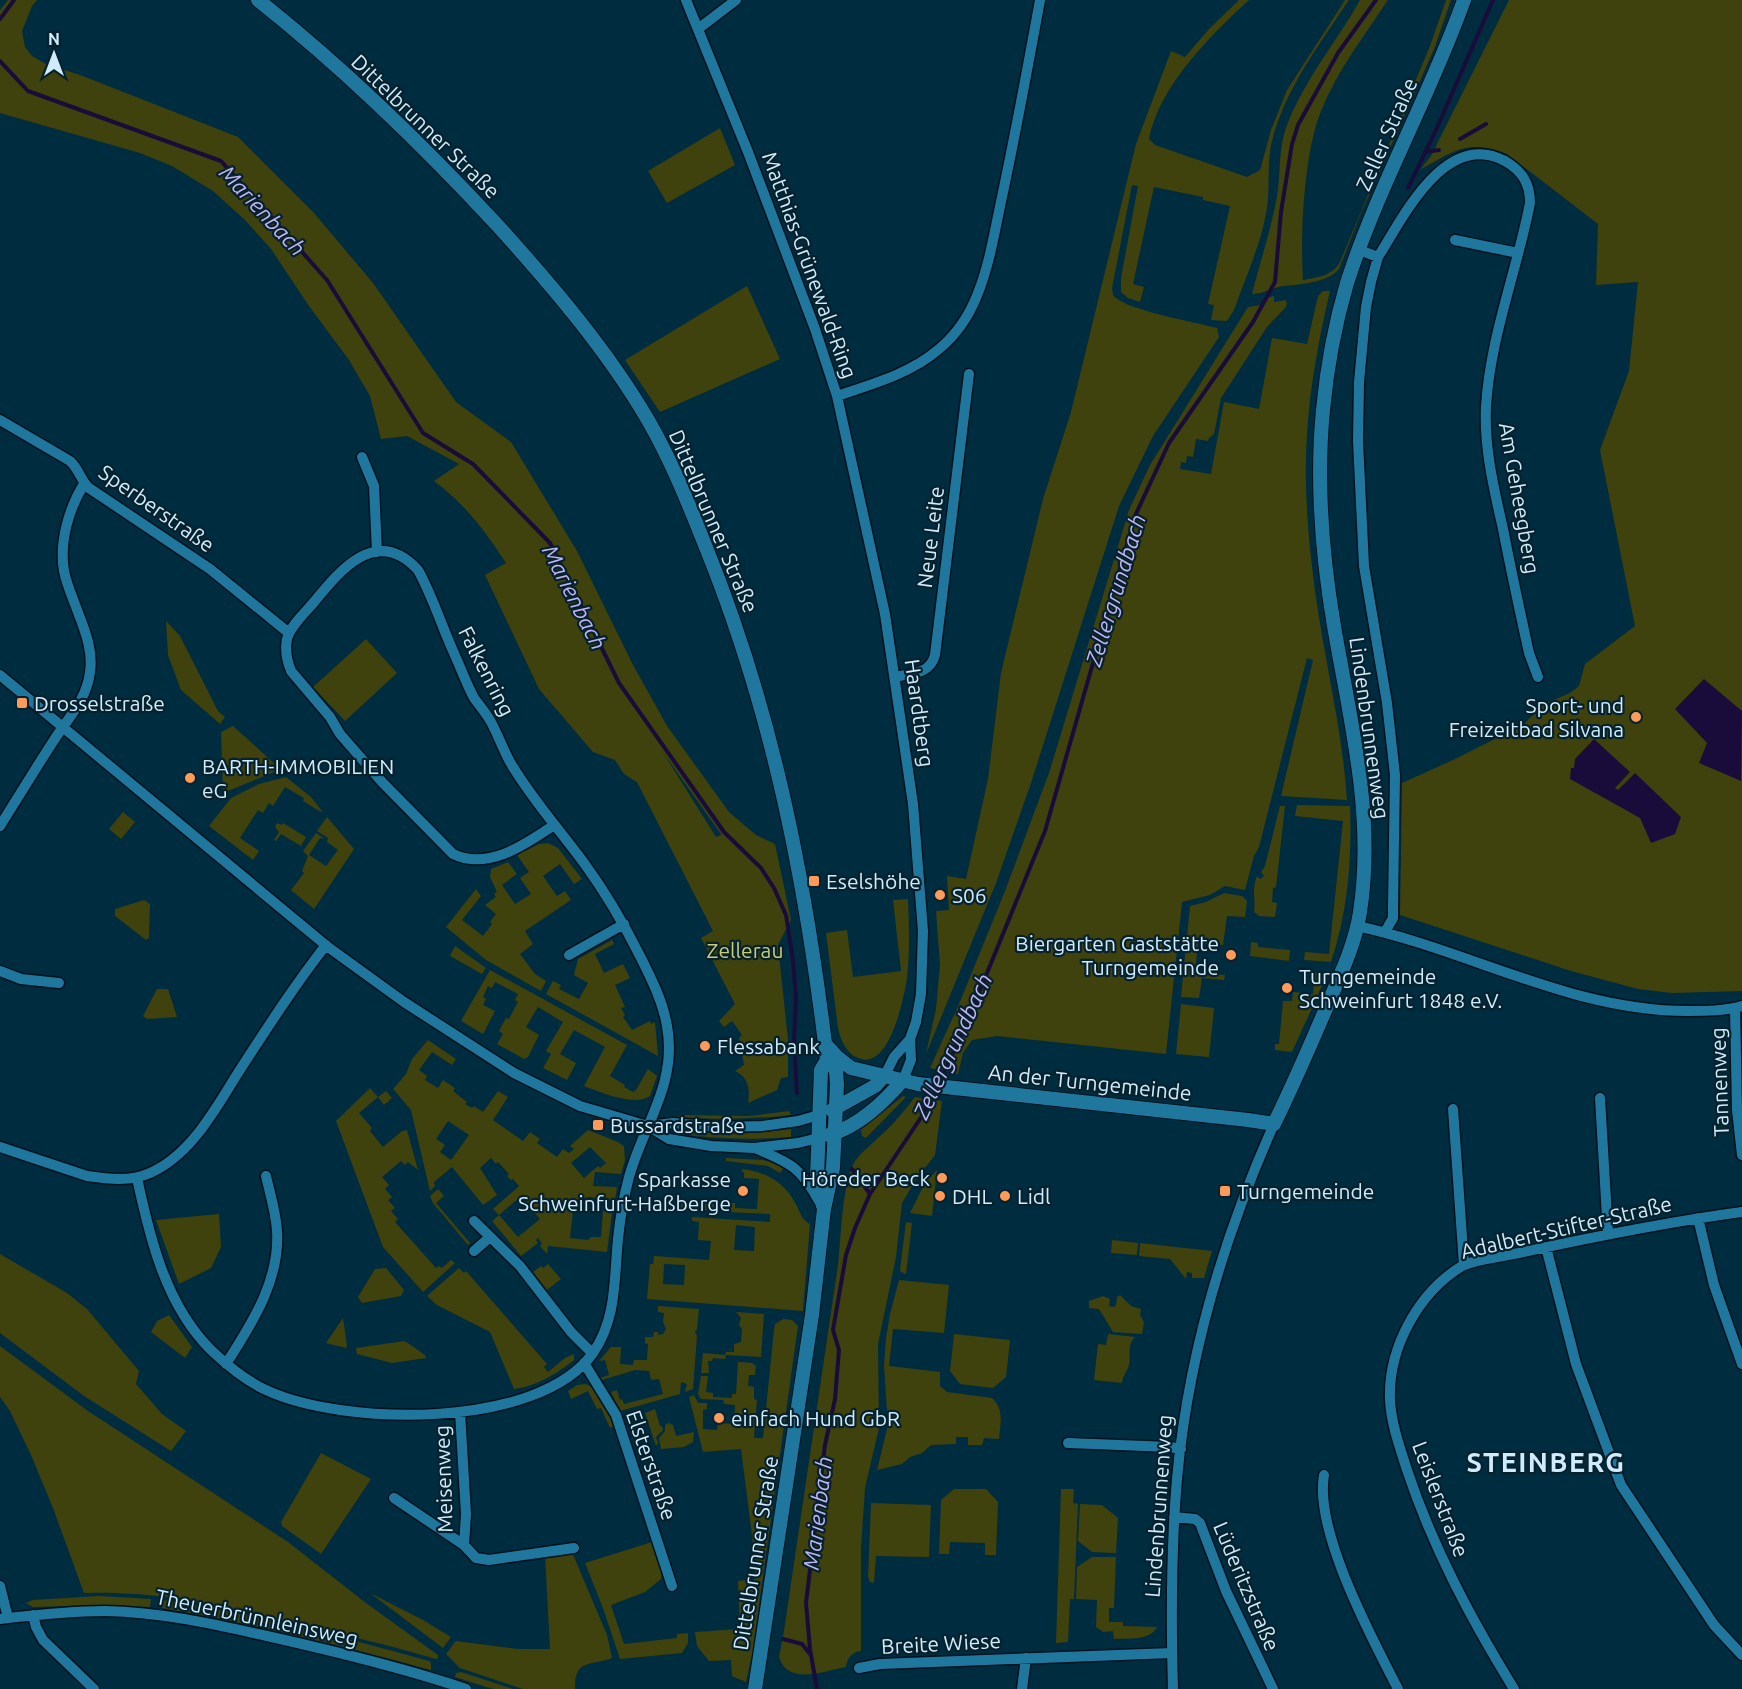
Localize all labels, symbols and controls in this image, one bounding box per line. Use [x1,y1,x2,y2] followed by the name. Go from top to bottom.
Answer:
[24,24,84,84] north arrow
[48,30,60,48] text: N
[347,49,505,203] street label: Dittelbrunner Straße
[1350,74,1422,194] street label: Zeller Straße
[758,148,862,382] street label: Matthias-Grünewald-Ring
[215,160,311,260] water label: Marienbach
[1495,420,1545,576] street label: Am Geheegberg
[665,426,763,616] street label: Dittelbrunner Straße
[95,459,219,557] street label: Sperberstraße
[912,485,948,589] street label: Neue Leite
[1080,511,1150,670] water label: Zellergrundbach
[538,541,612,653] water label: Marienbach
[454,622,520,720] street label: Falkenring
[1345,636,1395,820] street label: Lindenbrunnenweg
[901,658,939,768] street label: Haardtberg
[34,691,165,715] place label: Drosselstraße
[1449,693,1624,741] place label: Sport- und Freizeitbad Silvana
[15,696,29,710] marker: Drosselstraße
[1629,710,1643,724] marker: Sport- und Freizeitbad Silvana
[202,754,394,802] place label: BARTH-IMMOBILIEN eG
[183,771,197,785] marker: BARTH-IMMOBILIEN eG
[826,869,921,893] place label: Eselshöhe
[807,874,821,888] marker: Eselshöhe
[952,883,987,907] place label: S06
[933,888,947,902] marker: S06
[1015,931,1219,979] place label: Biergarten Gaststätte Turngemeinde
[707,938,783,962] park label: Zellerau
[1224,948,1238,962] marker: Biergarten Gaststätte Turngemeinde
[1299,964,1502,1012] place label: Turngemeinde Schweinfurt 1848 e.V.
[907,969,997,1124] water label: Zellergrundbach
[1280,981,1294,995] marker: Turngemeinde Schweinfurt 1848 e.V.
[1705,1027,1733,1137] street label: Tannenweg
[717,1034,820,1058] place label: Flessabank
[698,1039,712,1053] marker: Flessabank
[987,1059,1193,1105] street label: An der Turngemeinde
[610,1113,745,1137] place label: Bussardstraße
[591,1118,605,1132] marker: Bussardstraße
[802,1166,930,1190] place label: Höreder Beck
[518,1167,731,1215] place label: Sparkasse Schweinfurt-Haßberge
[935,1171,949,1185] marker: Höreder Beck
[1237,1179,1374,1203] place label: Turngemeinde
[736,1184,750,1198] marker: Sparkasse Schweinfurt-Haßberge
[952,1184,992,1208] place label: DHL
[1017,1184,1051,1208] place label: Lidl
[1218,1184,1232,1198] marker: Turngemeinde
[933,1189,947,1203] marker: DHL
[998,1189,1012,1203] marker: Lidl
[1458,1191,1674,1263] street label: Adalbert-Stifter-Straße
[731,1406,900,1430] place label: einfach Hund GbR
[622,1407,682,1523] street label: Elsterstraße
[712,1411,726,1425] marker: einfach Hund GbR
[1140,1414,1176,1598] street label: Lindenbrunnenweg
[429,1425,457,1533] street label: Meisenweg
[1408,1438,1474,1560] street label: Leislerstraße
[1467,1447,1625,1477] district label: STEINBERG
[728,1454,782,1652] street label: Dittelbrunner Straße
[798,1455,836,1571] water label: Marienbach
[1209,1518,1285,1654] street label: Lüderitzstraße
[154,1584,360,1650] street label: Theuerbrünnleinsweg
[881,1628,1001,1658] street label: Breite Wiese

